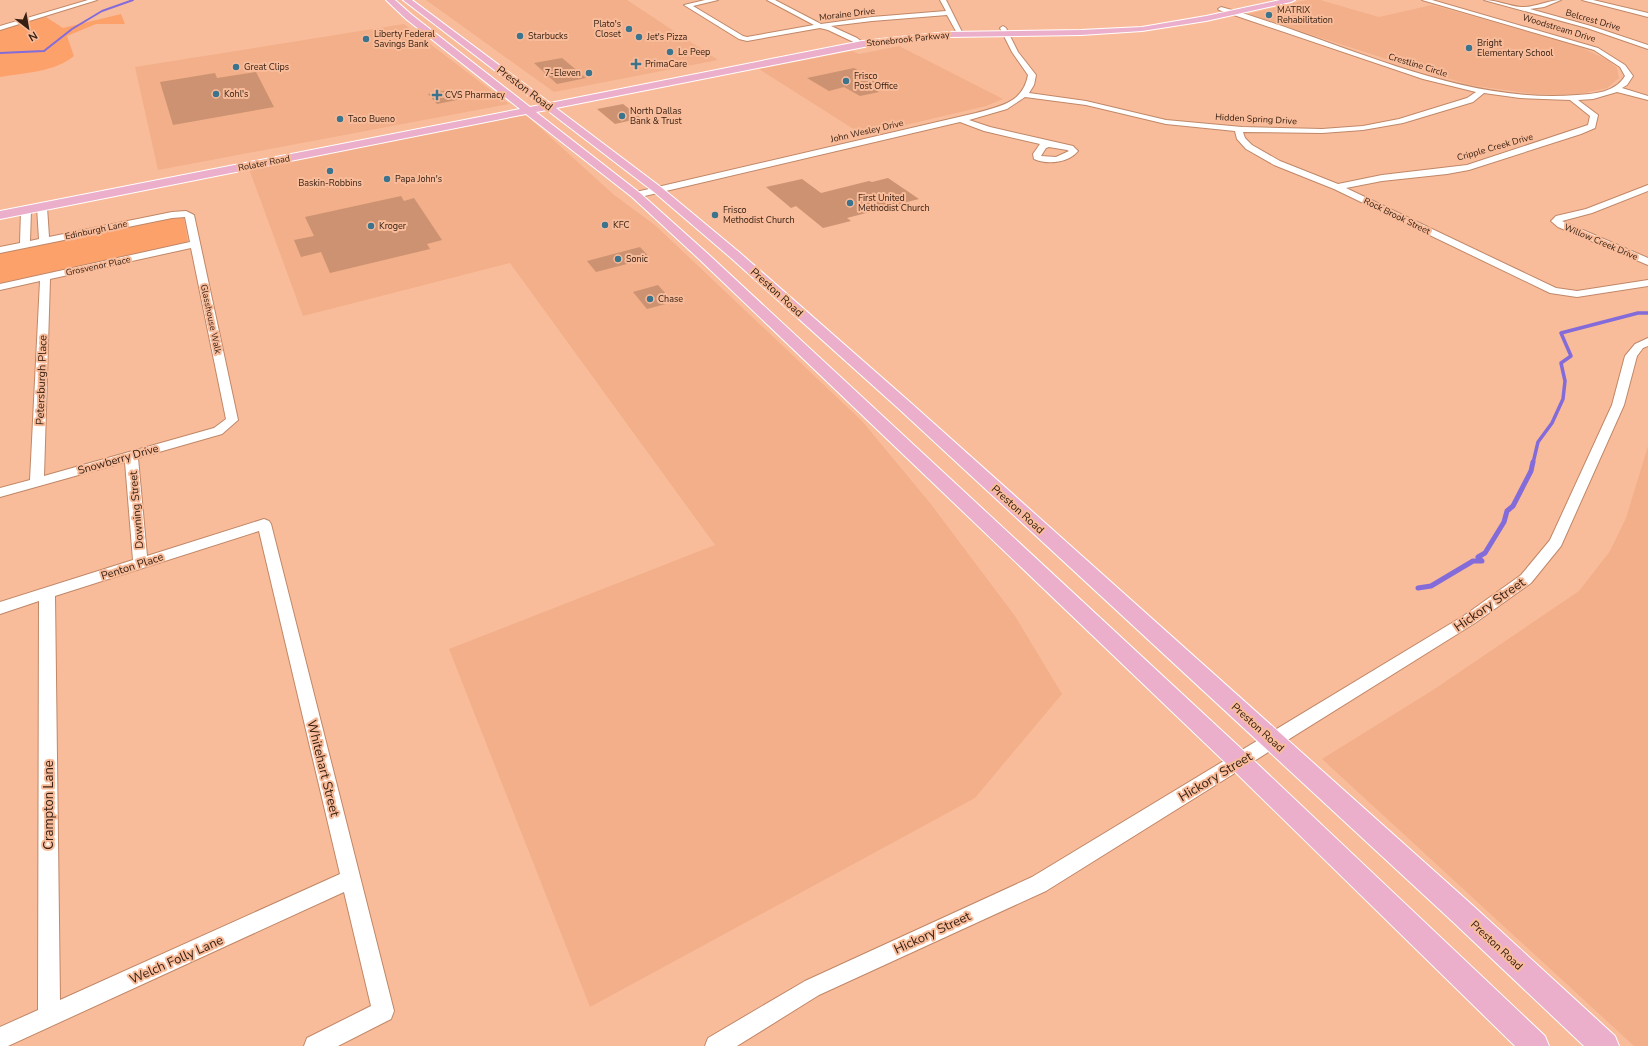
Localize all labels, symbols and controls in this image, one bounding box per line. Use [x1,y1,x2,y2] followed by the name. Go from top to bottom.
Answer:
[1277,4,1333,26] place label: MATRIX Rehabilitation
[818,5,876,23] street label: Moraine Drive
[1564,6,1622,34] street label: Belcrest Drive
[8,8,48,48] north arrow
[1264,10,1274,20] marker: MATRIX Rehabilitation
[1521,11,1597,45] street label: Woodstream Drive
[593,18,622,40] place label: Plato's Closet
[624,24,634,34] marker: Plato's Closet
[26,28,40,45] text: N
[374,28,435,50] place label: Liberty Federal Savings Bank
[866,29,950,49] street label: Stonebrook Parkway
[528,30,568,42] place label: Starbucks
[515,31,525,41] marker: Starbucks
[646,31,688,43] place label: Jet's Pizza
[634,32,644,42] marker: Jet's Pizza
[361,34,371,44] marker: Liberty Federal Savings Bank
[1477,37,1553,59] place label: Bright Elementary School
[1464,43,1474,53] marker: Bright Elementary School
[678,46,710,58] place label: Le Peep
[665,47,675,57] marker: Le Peep
[1387,50,1449,80] street label: Crestline Circle
[630,58,642,70] marker: PrimaCare
[645,58,687,70] place label: PrimaCare
[244,61,289,73] place label: Great Clips
[231,62,241,72] marker: Great Clips
[494,62,556,114] street label: Preston Road
[545,67,581,79] place label: 7-Eleven
[584,68,594,78] marker: 7-Eleven
[854,70,898,92] place label: Frisco Post Office
[841,76,851,86] marker: Frisco Post Office
[224,88,248,100] place label: Kohl's
[211,89,221,99] marker: Kohl's
[445,89,505,101] place label: CVS Pharmacy
[432,90,442,100] marker: CVS Pharmacy
[630,105,683,127] place label: North Dallas Bank & Trust
[617,111,627,121] marker: North Dallas Bank & Trust
[1215,111,1297,127] street label: Hidden Spring Drive
[348,113,395,125] place label: Taco Bueno
[335,114,345,124] marker: Taco Bueno
[828,117,905,145] street label: John Wesley Drive
[1456,130,1535,164] street label: Cripple Creek Drive
[237,152,291,174] street label: Rolater Road
[325,166,335,176] marker: Baskin-Robbins
[395,173,442,185] place label: Papa John's
[382,174,392,184] marker: Papa John's
[298,177,362,189] place label: Baskin-Robbins
[858,192,930,214] place label: First United Methodist Church
[1362,195,1433,238] street label: Rock Brook Street
[845,198,855,208] marker: First United Methodist Church
[723,204,795,226] place label: Frisco Methodist Church
[710,210,720,220] marker: Frisco Methodist Church
[64,217,128,242] street label: Edinburgh Lane
[613,219,629,231] place label: KFC
[379,220,407,232] place label: Kroger
[600,220,610,230] marker: KFC
[366,221,376,231] marker: Kroger
[1562,221,1640,263] street label: Willow Creek Drive
[64,253,132,279] street label: Grosvenor Place
[626,253,648,265] place label: Sonic
[613,254,623,264] marker: Sonic
[747,265,806,320] street label: Preston Road
[198,283,224,355] street label: Glasshouse Walk
[658,293,683,305] place label: Chase
[645,294,655,304] marker: Chase
[32,335,51,425] street label: Petersburgh Place
[76,441,160,478] street label: Snowberry Drive
[126,470,147,549] street label: Downing Street
[988,482,1047,537] street label: Preston Road
[99,549,165,584] street label: Penton Place
[1450,573,1529,636] street label: Hickory Street
[1228,700,1287,755] street label: Preston Road
[302,718,344,819] street label: Whitehart Street
[1175,748,1256,806] street label: Hickory Street
[40,760,58,850] street label: Crampton Lane
[891,907,974,959] street label: Hickory Street
[1467,917,1526,973] street label: Preston Road
[127,931,226,989] street label: Welch Folly Lane

